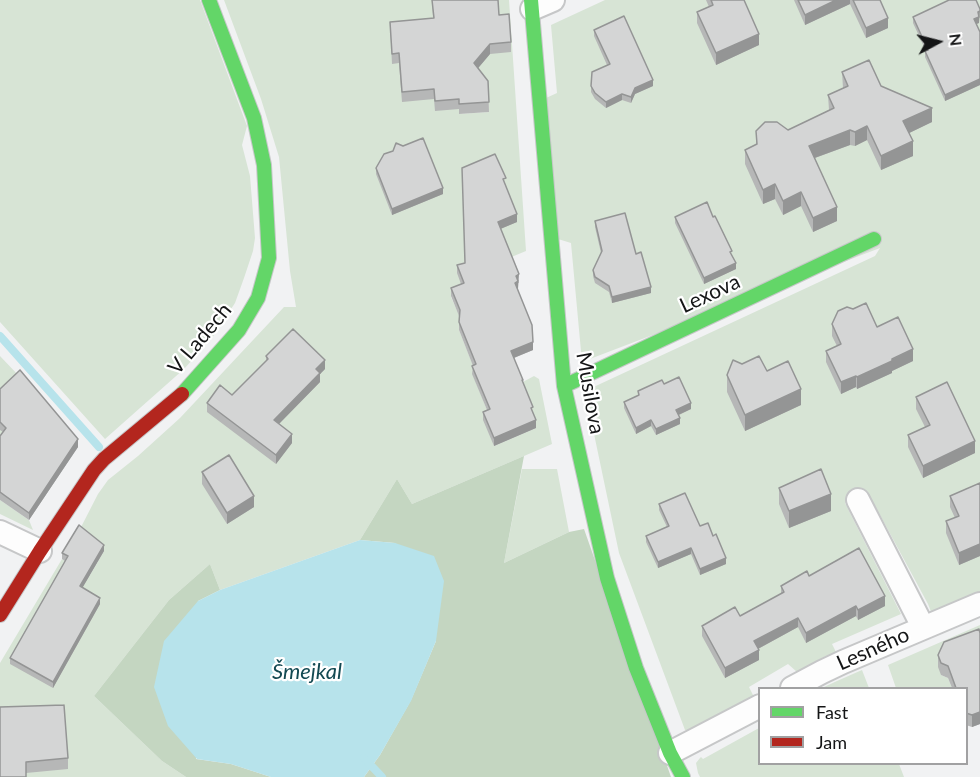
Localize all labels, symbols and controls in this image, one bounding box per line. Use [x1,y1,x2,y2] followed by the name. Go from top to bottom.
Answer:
[908,12,968,72] north arrow
[946,32,967,47] text: N
[676,269,744,319] street label: Lexova
[163,298,237,380] street label: V Ladech
[570,350,610,436] street label: Musilova
[833,622,913,676] street label: Lesného
[272,659,342,685] water label: Šmejkal
[758,687,968,765] legend
[816,701,848,723] text: Fast
[816,731,847,753] text: Jam

